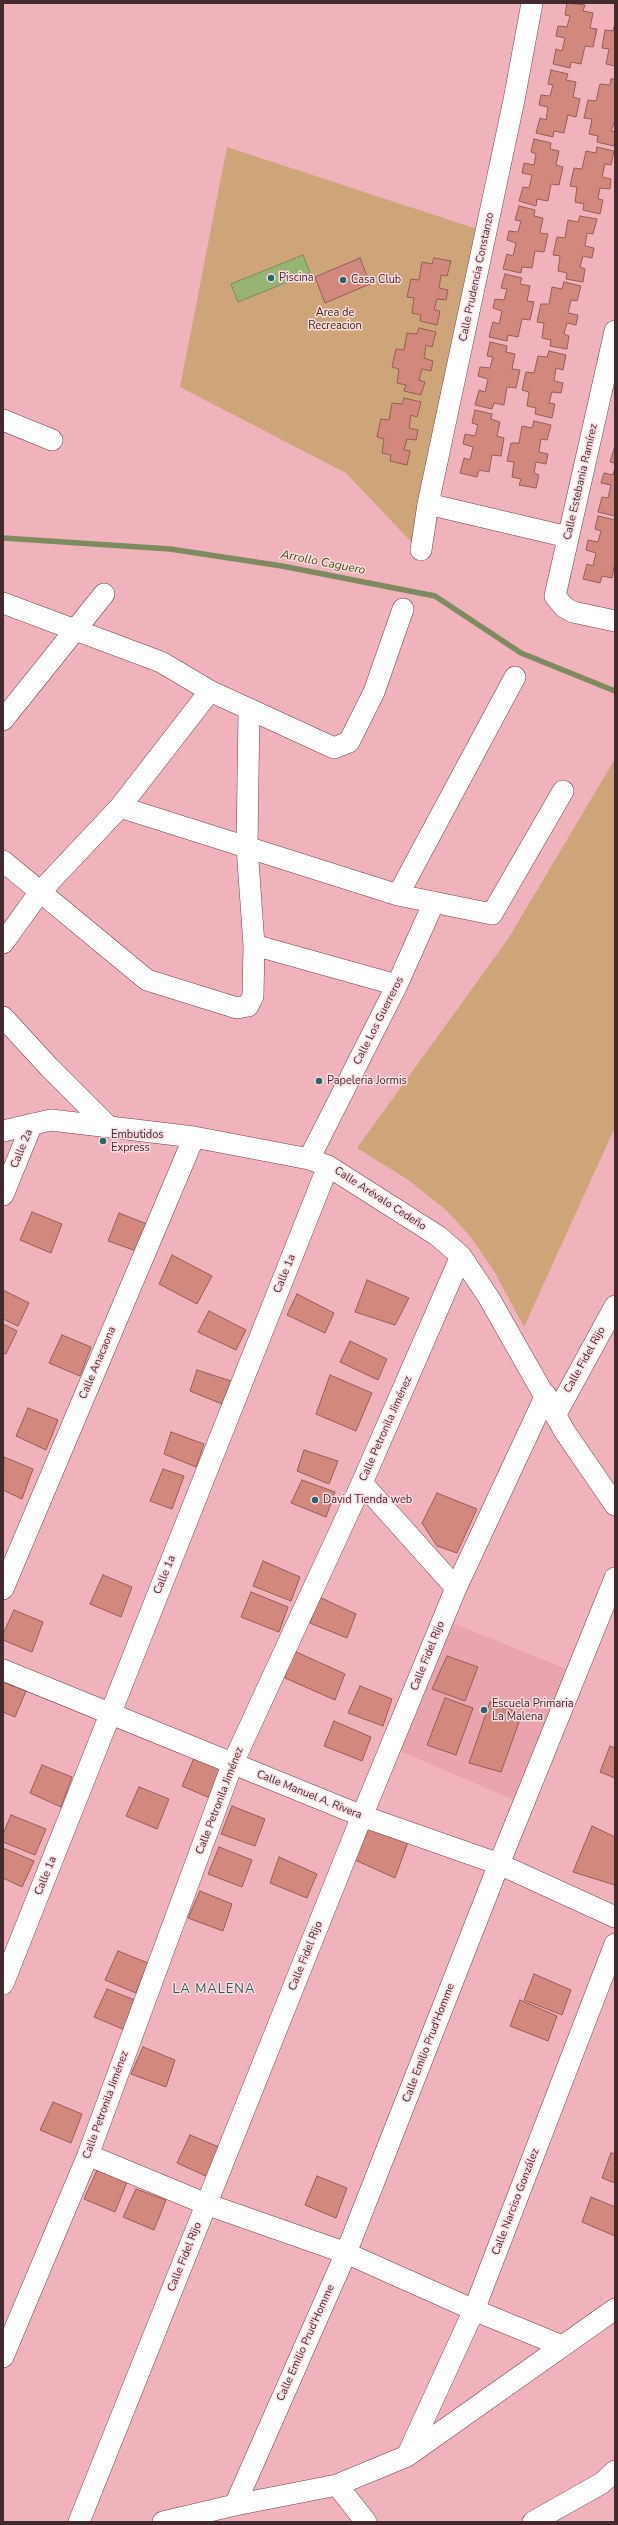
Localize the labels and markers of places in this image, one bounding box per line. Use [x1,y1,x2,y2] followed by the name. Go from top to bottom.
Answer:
[279,271,314,285] place label: Piscina
[266,273,276,283] marker: Piscina
[351,273,401,287] place label: Casa Club
[338,275,348,285] marker: Casa Club
[327,1074,407,1088] place label: Papeleria Jormis
[314,1076,324,1086] marker: Papeleria Jormis
[111,1128,164,1154] place label: Embutidos Express
[98,1136,108,1146] marker: Embutidos Express
[323,1493,412,1507] place label: David Tienda web
[310,1495,320,1505] marker: David Tienda web
[492,1697,574,1723] place label: Escuela Primaria La Malena
[479,1705,489,1715] marker: Escuela Primaria La Malena

